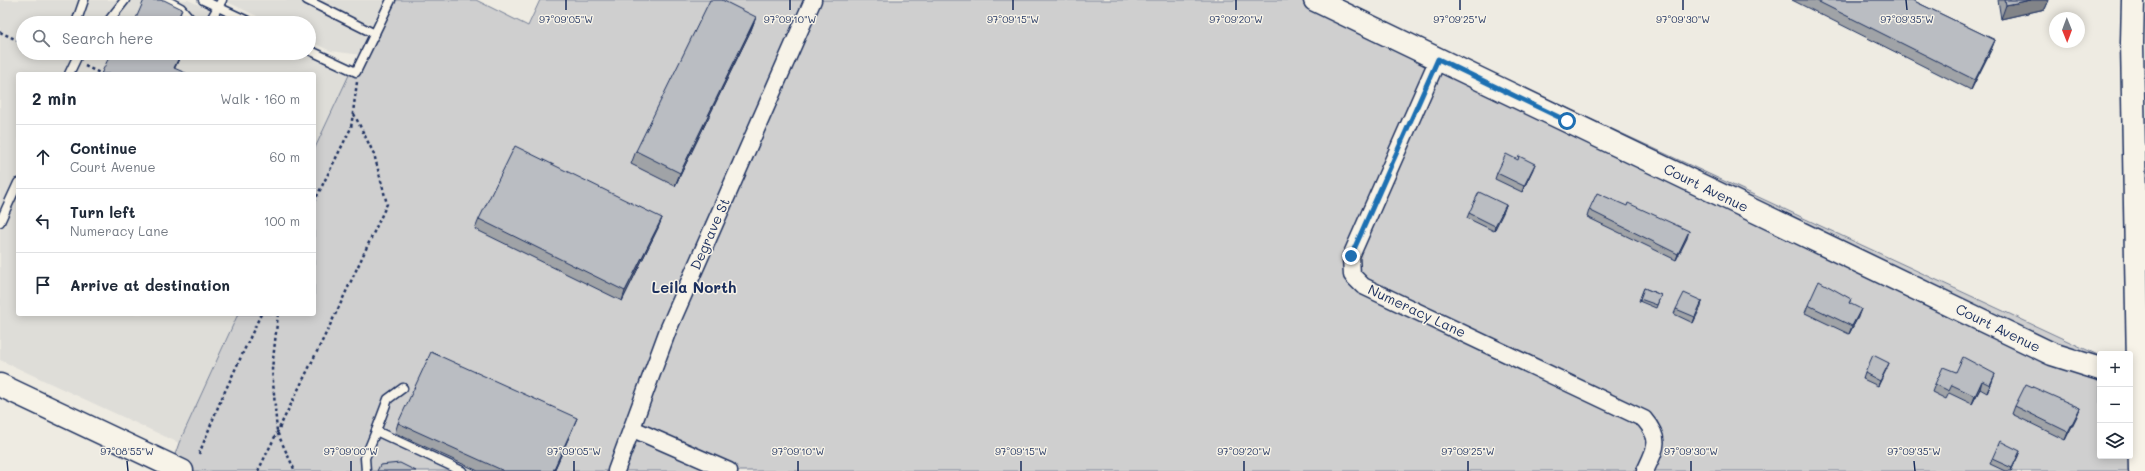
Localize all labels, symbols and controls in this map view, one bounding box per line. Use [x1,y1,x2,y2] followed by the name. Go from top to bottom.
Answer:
[539,12,593,26] text: 97°09'05"W
[764,12,816,26] text: 97°09'10"W
[987,12,1039,26] text: 97°09'15"W
[1209,12,1263,26] text: 97°09'20"W
[1433,12,1487,26] text: 97°09'25"W
[1656,12,1710,26] text: 97°09'30"W
[1880,12,1934,26] text: 97°09'35"W
[2049,12,2085,48] north arrow
[16,16,316,60] search box
[30,27,52,49] icon: search
[62,28,153,48] text: Search here
[32,87,77,109] text: 2 min
[220,90,300,107] text: Walk · 160 m
[1558,112,1576,130] route start
[70,138,137,158] text: Continue
[32,146,54,168] icon: ahead
[270,148,300,165] text: 60 m
[70,158,156,175] text: Court Avenue
[1661,159,1752,216] street label: Court Avenue
[685,195,734,273] street label: Degrave St
[70,202,135,222] text: Turn left
[32,210,54,232] icon: left
[264,212,300,229] text: 100 m
[70,222,169,239] text: Numeracy Lane
[1342,247,1360,265] route end
[32,274,54,296] icon: arrive
[70,275,230,295] text: Arrive at destination
[651,277,737,297] district label: Leila North
[1365,280,1469,342] street label: Numeracy Lane
[1953,299,2044,356] street label: Court Avenue
[2097,351,2133,459] map controls
[2097,351,2133,387] button: +
[2097,387,2133,423] button: −
[2097,423,2133,459] button: layers
[100,444,154,458] text: 97°08'55"W
[324,444,378,458] text: 97°09'00"W
[547,444,601,458] text: 97°09'05"W
[772,444,824,458] text: 97°09'10"W
[995,444,1047,458] text: 97°09'15"W
[1217,444,1271,458] text: 97°09'20"W
[1441,444,1495,458] text: 97°09'25"W
[1664,444,1718,458] text: 97°09'30"W
[1887,444,1941,458] text: 97°09'35"W

